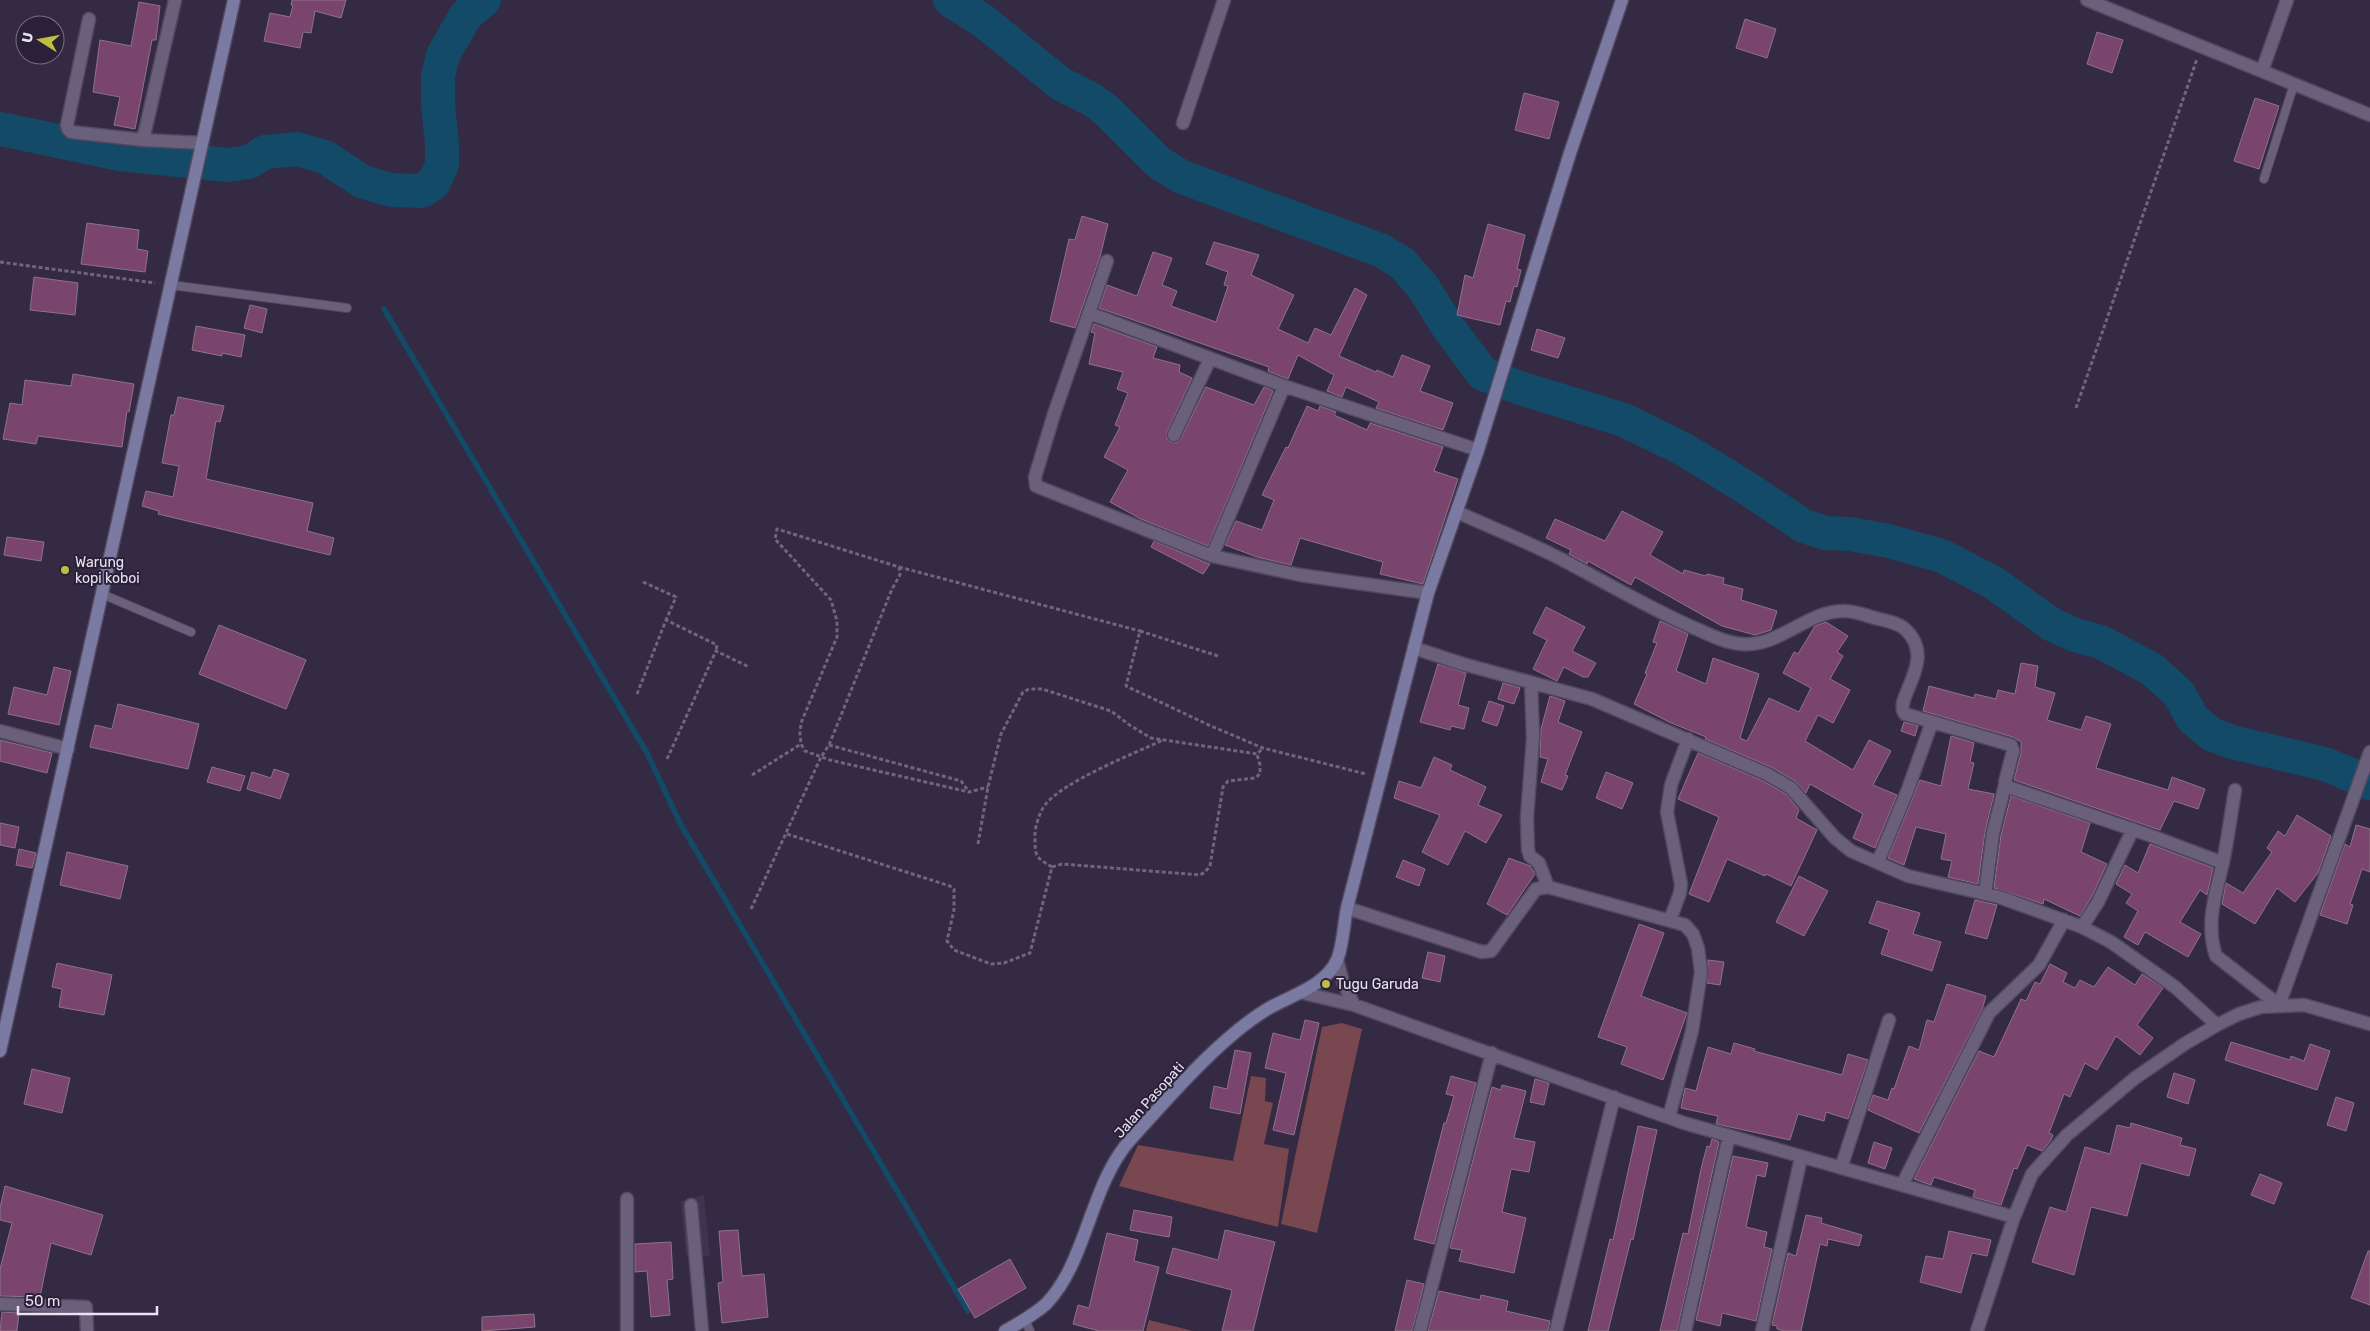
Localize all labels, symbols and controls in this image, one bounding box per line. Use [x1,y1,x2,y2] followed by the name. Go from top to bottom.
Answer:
[15,15,65,65] north arrow
[18,31,37,44] text: U
[75,554,140,587] place label: Warung kopi koboi
[59,564,71,576] marker: Warung kopi koboi
[1336,976,1419,993] place label: Tugu Garuda
[1320,978,1332,990] marker: Tugu Garuda
[1111,1059,1188,1142] street label: Jalan Pasopati
[18,1284,156,1316] scale bar
[25,1292,60,1310] text: 50 m

